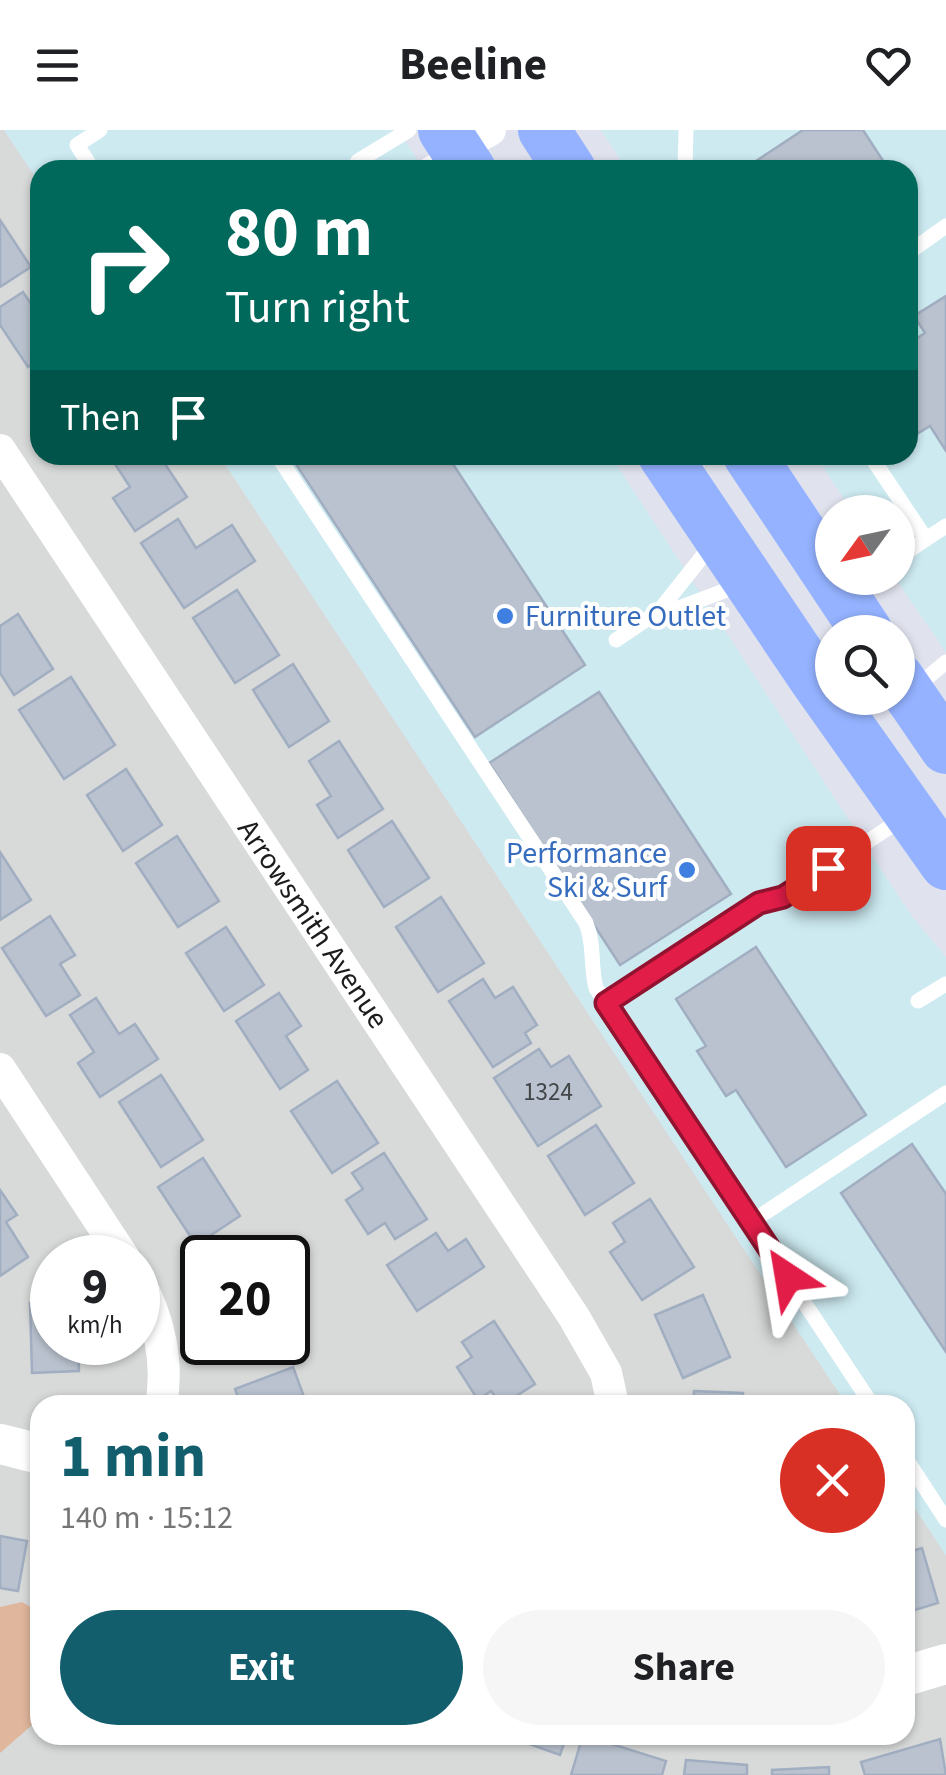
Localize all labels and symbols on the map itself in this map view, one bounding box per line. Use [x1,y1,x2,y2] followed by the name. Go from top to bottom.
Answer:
[815,495,915,595] north arrow
[525,595,726,638] place label: Furniture Outlet
[494,605,516,627] marker: Furniture Outlet
[227,811,399,1037] street label: Arrowsmith Avenue
[786,826,871,911] pin
[506,832,668,909] place label: Performance Ski & Surf
[676,859,698,881] marker: Performance Ski & Surf
[523,1074,573,1110] house number: 1324
[736,1225,840,1329] position arrow
[180,1235,310,1365] speed limit sign: 20

